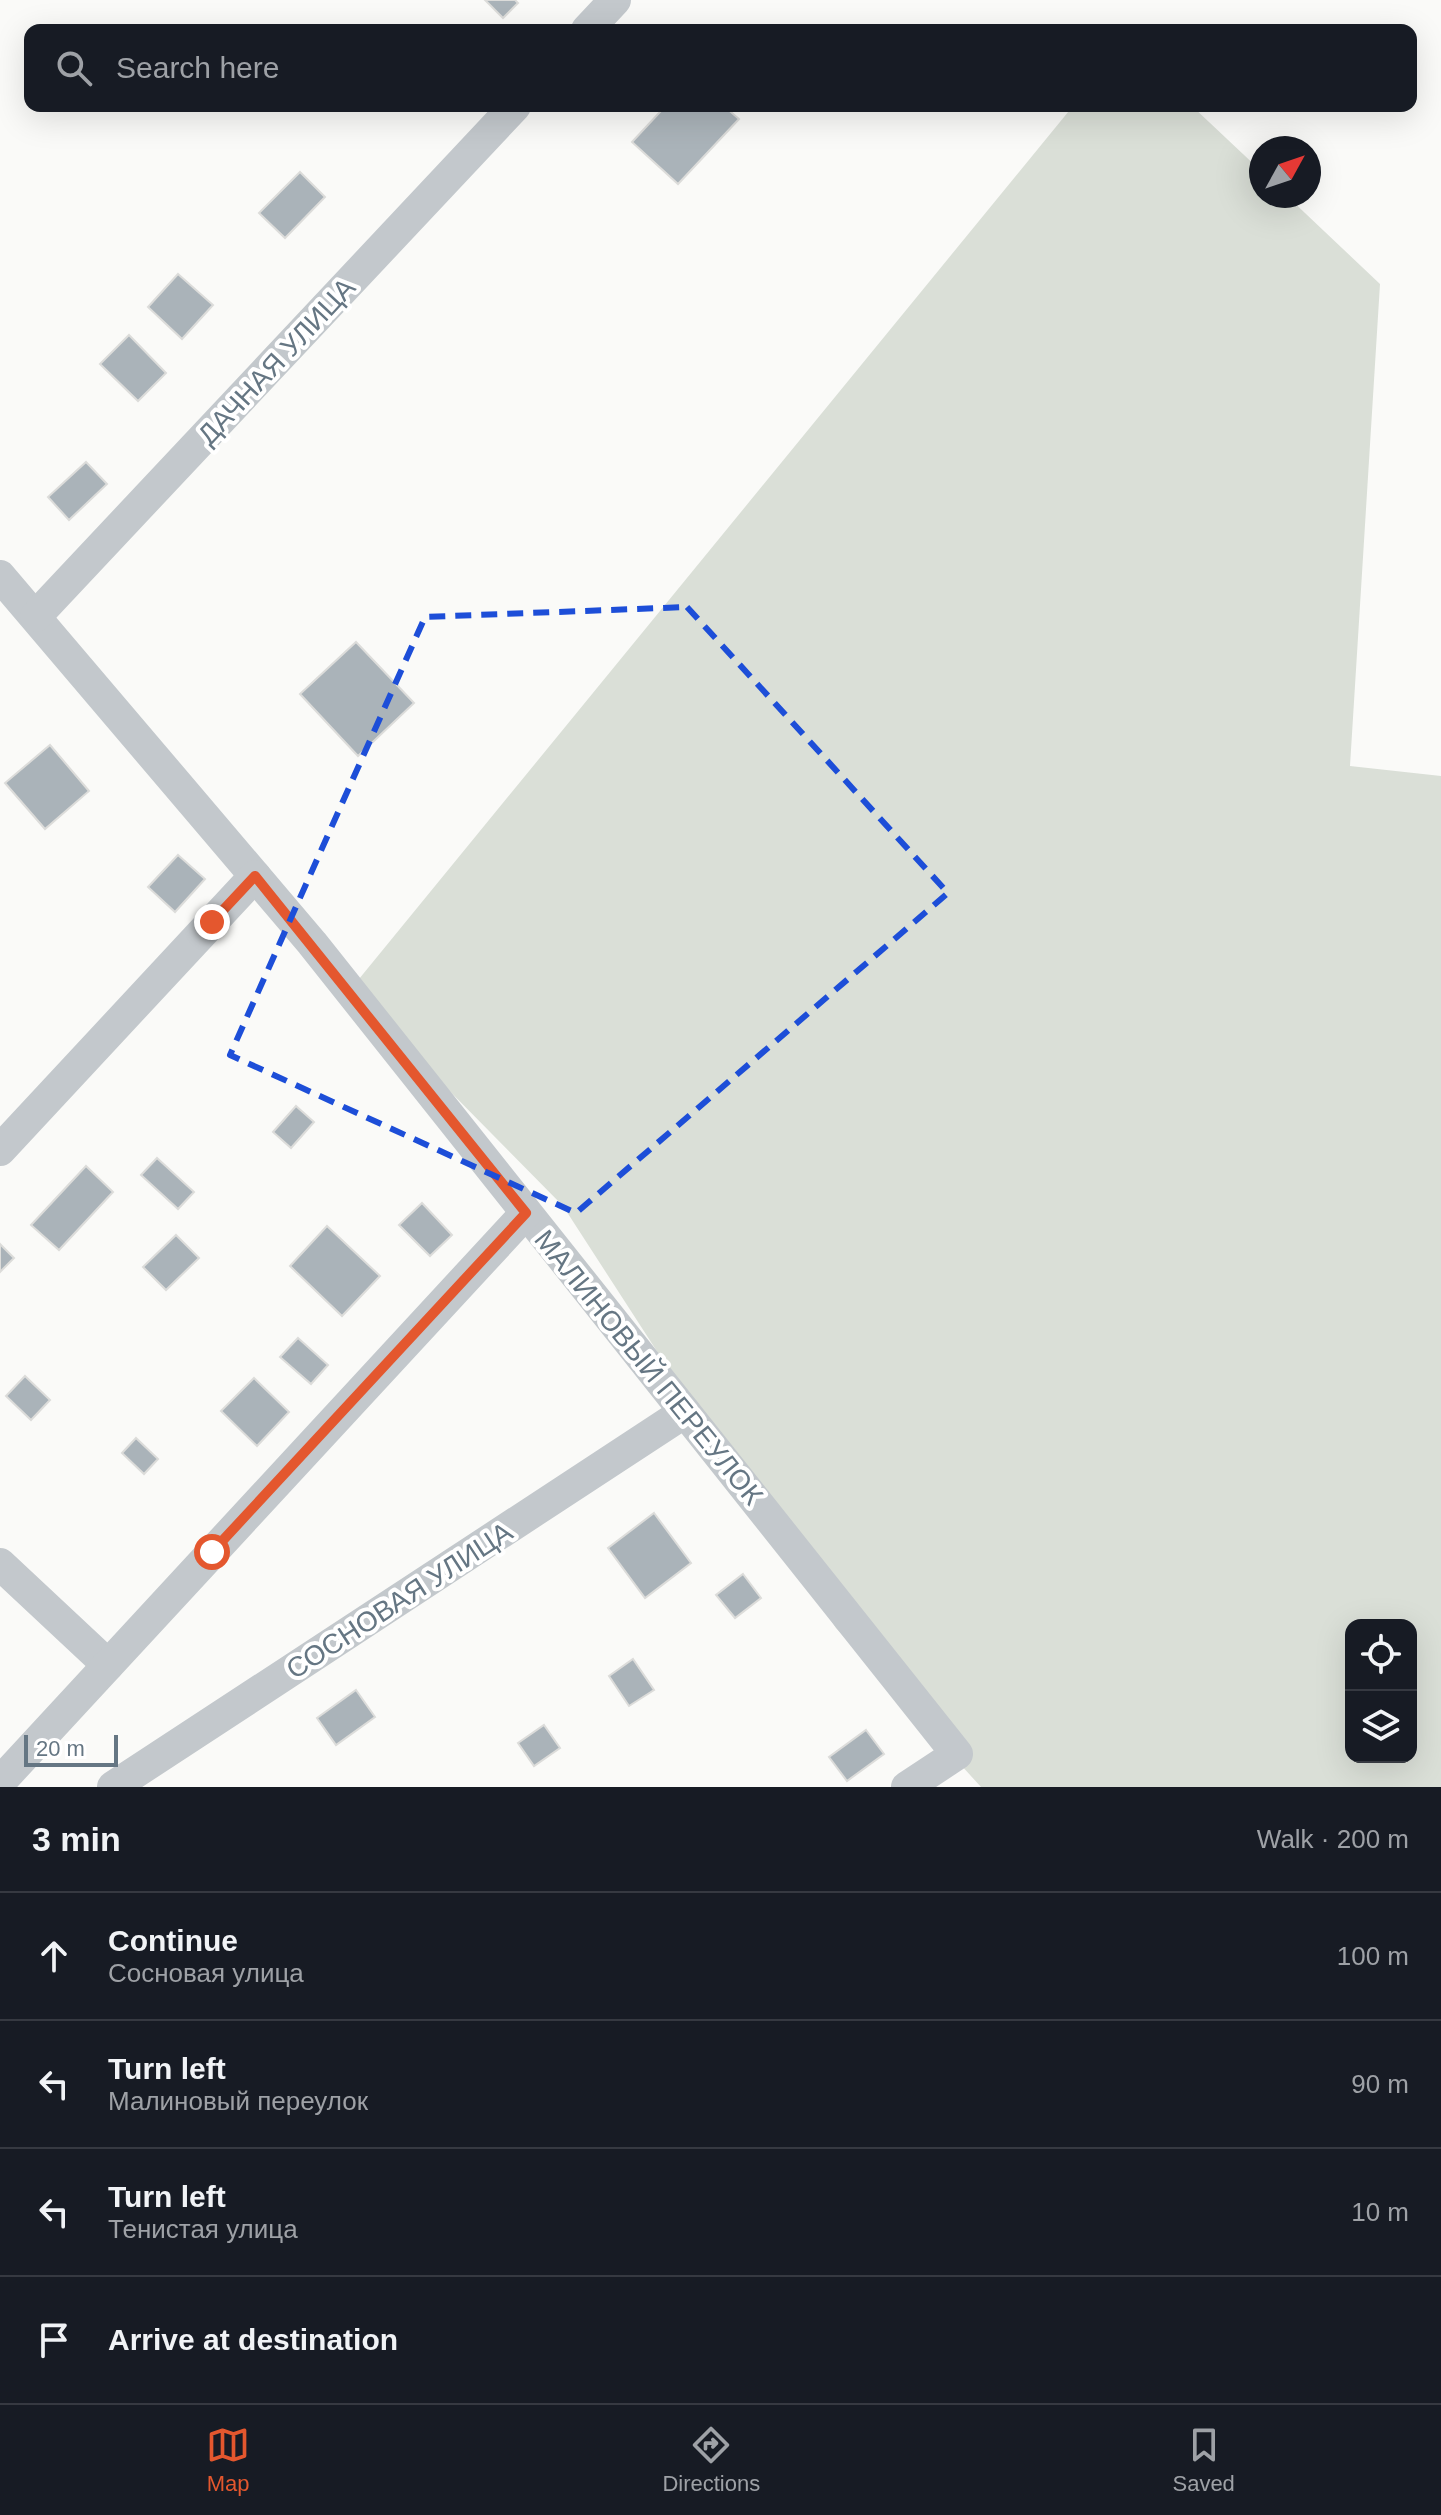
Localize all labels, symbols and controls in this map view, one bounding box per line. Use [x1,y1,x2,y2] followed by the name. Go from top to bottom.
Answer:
[24,24,1417,112] search box
[52,46,96,90] icon: search
[116,51,279,84] text: Search here
[1249,136,1321,208] north arrow
[191,272,361,451] street label: ДАЧНАЯ УЛИЦА
[194,904,230,940] route end
[528,1224,769,1511] street label: МАЛИНОВЫЙ ПЕРЕУЛОК
[281,1516,518,1685] street label: СОСНОВАЯ УЛИЦА
[194,1534,230,1570] route start
[1345,1619,1417,1763] map controls
[1345,1619,1417,1691] button: locate
[1345,1691,1417,1763] button: layers
[24,1731,118,1767] scale bar
[36,1736,85,1761] text: 20 m
[32,1820,121,1858] text: 3 min
[1257,1824,1409,1854] text: Walk · 200 m
[108,1924,238,1957] text: Continue
[32,1934,76,1978] icon: ahead
[1337,1941,1409,1971] text: 100 m
[108,1958,304,1988] text: Сосновая улица
[108,2052,226,2085] text: Turn left
[32,2062,76,2106] icon: left
[1351,2069,1409,2099] text: 90 m
[108,2086,368,2116] text: Малиновый переулок
[108,2180,226,2213] text: Turn left
[32,2190,76,2234] icon: left
[1351,2197,1409,2227] text: 10 m
[108,2214,298,2244] text: Тенистая улица
[32,2318,76,2362] icon: arrive
[108,2323,398,2356] text: Arrive at destination
[206,2423,250,2497] tab: Map
[662,2423,760,2497] tab: Directions
[1172,2423,1235,2497] tab: Saved

